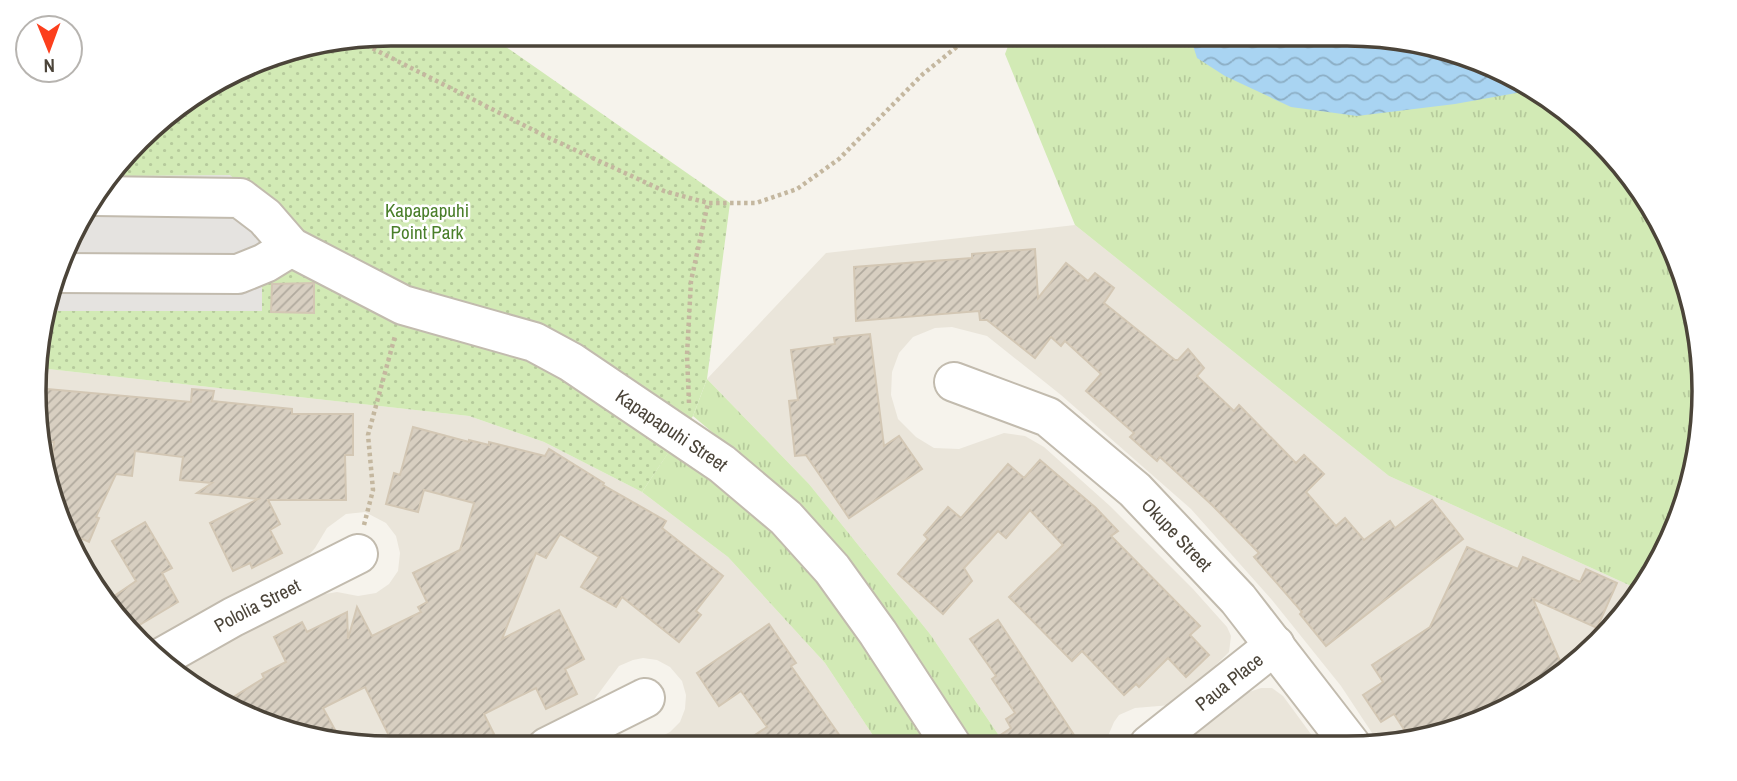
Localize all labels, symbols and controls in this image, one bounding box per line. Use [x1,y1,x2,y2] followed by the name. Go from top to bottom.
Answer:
[14,14,84,84] north arrow
[43,53,55,79] text: N
[385,197,469,245] park label: Kapapapuhi Point Park
[611,383,734,477] street label: Kapapapuhi Street
[1136,492,1218,577] street label: Okupe Street
[209,572,305,638] street label: Pololia Street
[1190,647,1268,717] street label: Paua Place

